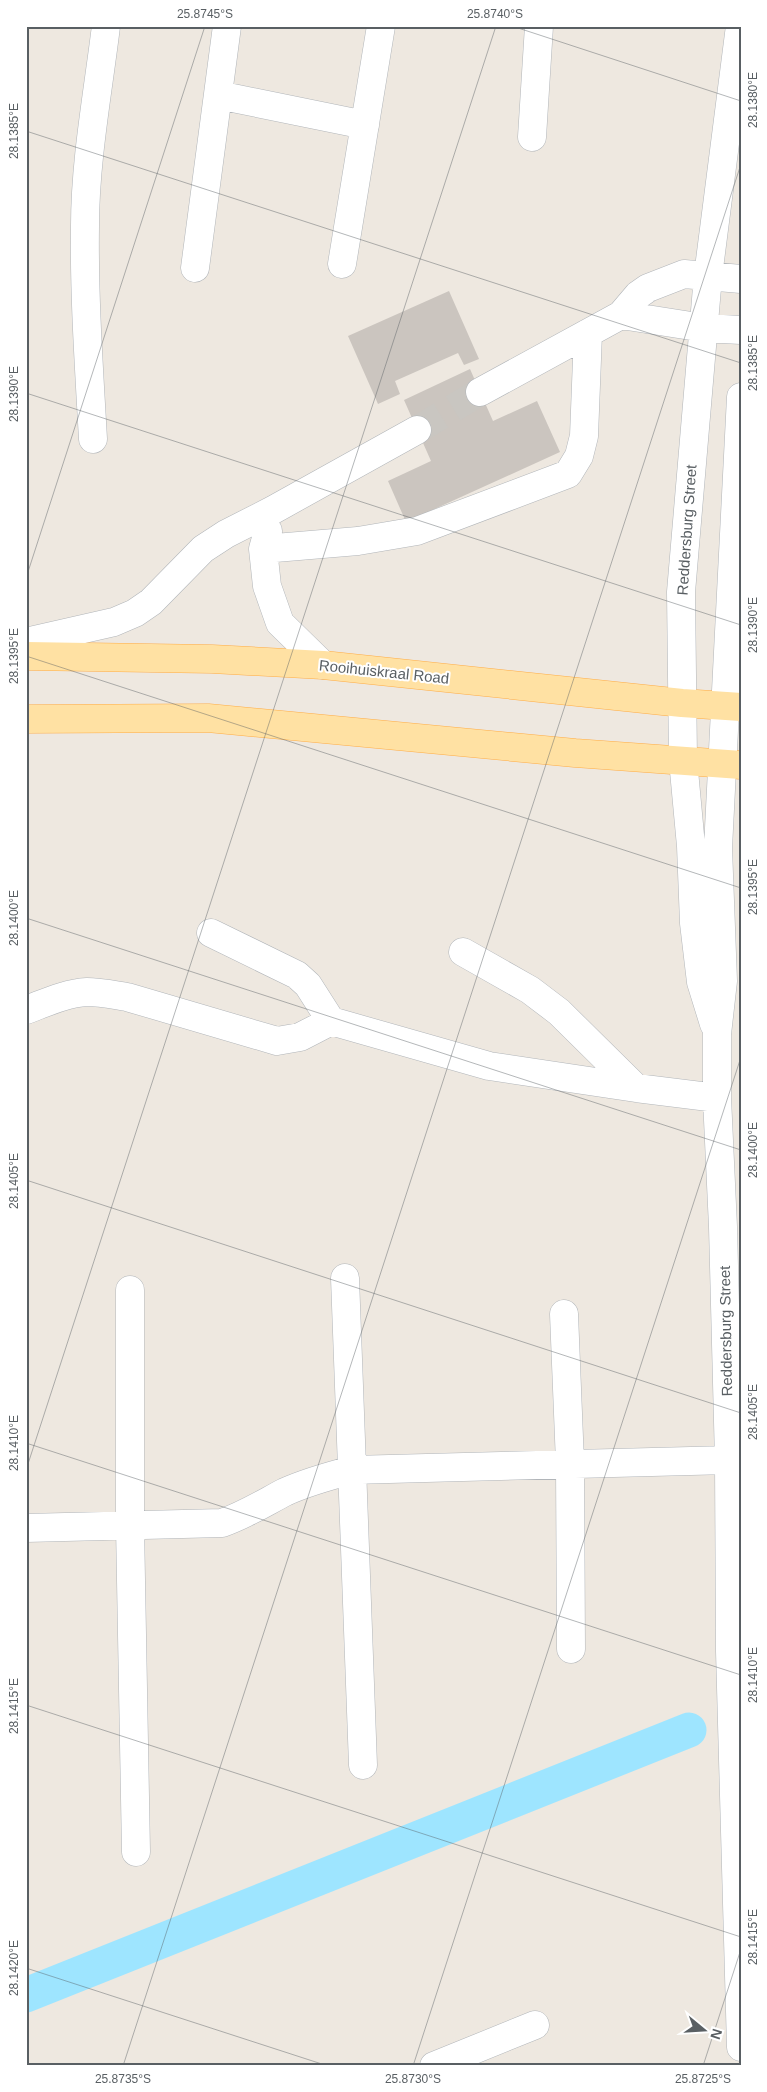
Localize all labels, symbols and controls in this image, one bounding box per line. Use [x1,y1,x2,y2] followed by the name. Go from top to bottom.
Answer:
[177,7,233,21] text: 25.8745°S
[467,7,523,21] text: 25.8740°S
[746,72,760,128] text: 28.1380°E
[7,103,21,159] text: 28.1385°E
[746,335,760,391] text: 28.1385°E
[7,366,21,422] text: 28.1390°E
[673,463,700,596] street label: Reddersburg Street
[746,597,760,653] text: 28.1390°E
[7,628,21,684] text: 28.1395°E
[318,656,450,687] street label: Rooihuiskraal Road
[746,859,760,915] text: 28.1395°E
[7,890,21,946] text: 28.1400°E
[746,1122,760,1178] text: 28.1400°E
[7,1153,21,1209] text: 28.1405°E
[716,1265,735,1397] street label: Reddersburg Street
[746,1384,760,1440] text: 28.1405°E
[7,1415,21,1471] text: 28.1410°E
[746,1647,760,1703] text: 28.1410°E
[7,1678,21,1734] text: 28.1415°E
[746,1909,760,1965] text: 28.1415°E
[7,1940,21,1996] text: 28.1420°E
[680,2004,730,2054] north arrow
[707,2027,726,2041] text: N
[95,2072,151,2086] text: 25.8735°S
[385,2072,441,2086] text: 25.8730°S
[675,2072,731,2086] text: 25.8725°S

